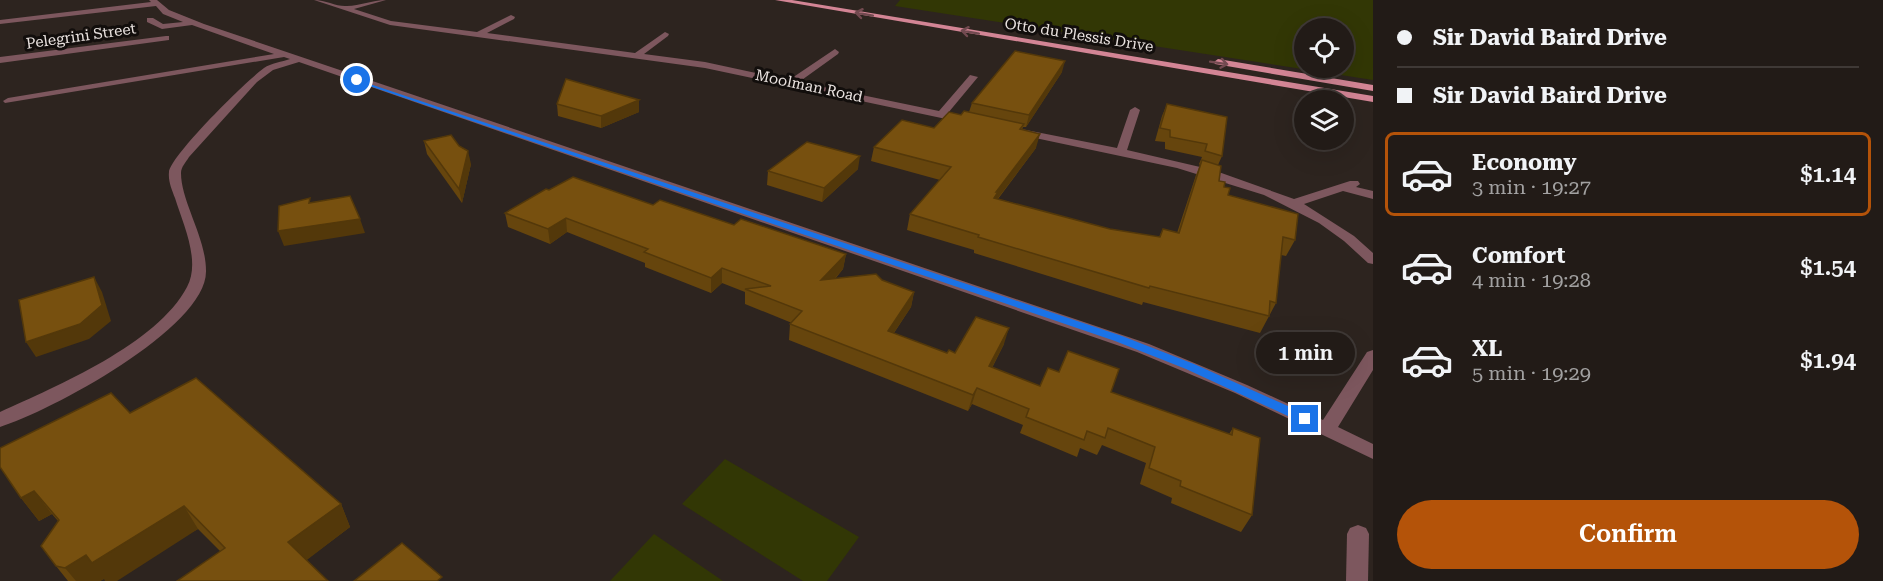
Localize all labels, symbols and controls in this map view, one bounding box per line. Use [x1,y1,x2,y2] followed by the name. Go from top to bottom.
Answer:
[855,9,874,20] one-way arrow
[1003,14,1155,56] street label: Otto du Plessis Drive
[1294,18,1354,150] map controls
[1294,18,1354,78] button: locate
[25,19,138,53] street label: Pelegrini Street
[1433,25,1667,50] text: Sir David Baird Drive
[960,27,980,38] one-way arrow
[1209,57,1229,68] one-way arrow
[343,66,370,93] route start
[754,66,865,106] street label: Moolman Road
[1433,83,1667,108] text: Sir David Baird Drive
[1294,90,1354,150] button: layers
[1400,147,1454,201] icon: car
[1472,150,1576,175] text: Economy
[1800,162,1856,187] text: $1.14
[1472,175,1591,199] text: 3 min · 19:27
[1400,240,1454,294] icon: car
[1472,243,1565,268] text: Comfort
[1800,255,1856,280] text: $1.54
[1472,268,1591,292] text: 4 min · 19:28
[1256,332,1354,374] callout: 1 min
[1400,333,1454,387] icon: car
[1472,336,1502,361] text: XL
[1278,341,1333,365] text: 1 min
[1800,348,1856,373] text: $1.94
[1472,361,1591,385] text: 5 min · 19:29
[1291,405,1318,432] route end
[1397,500,1859,569] button: Confirm

